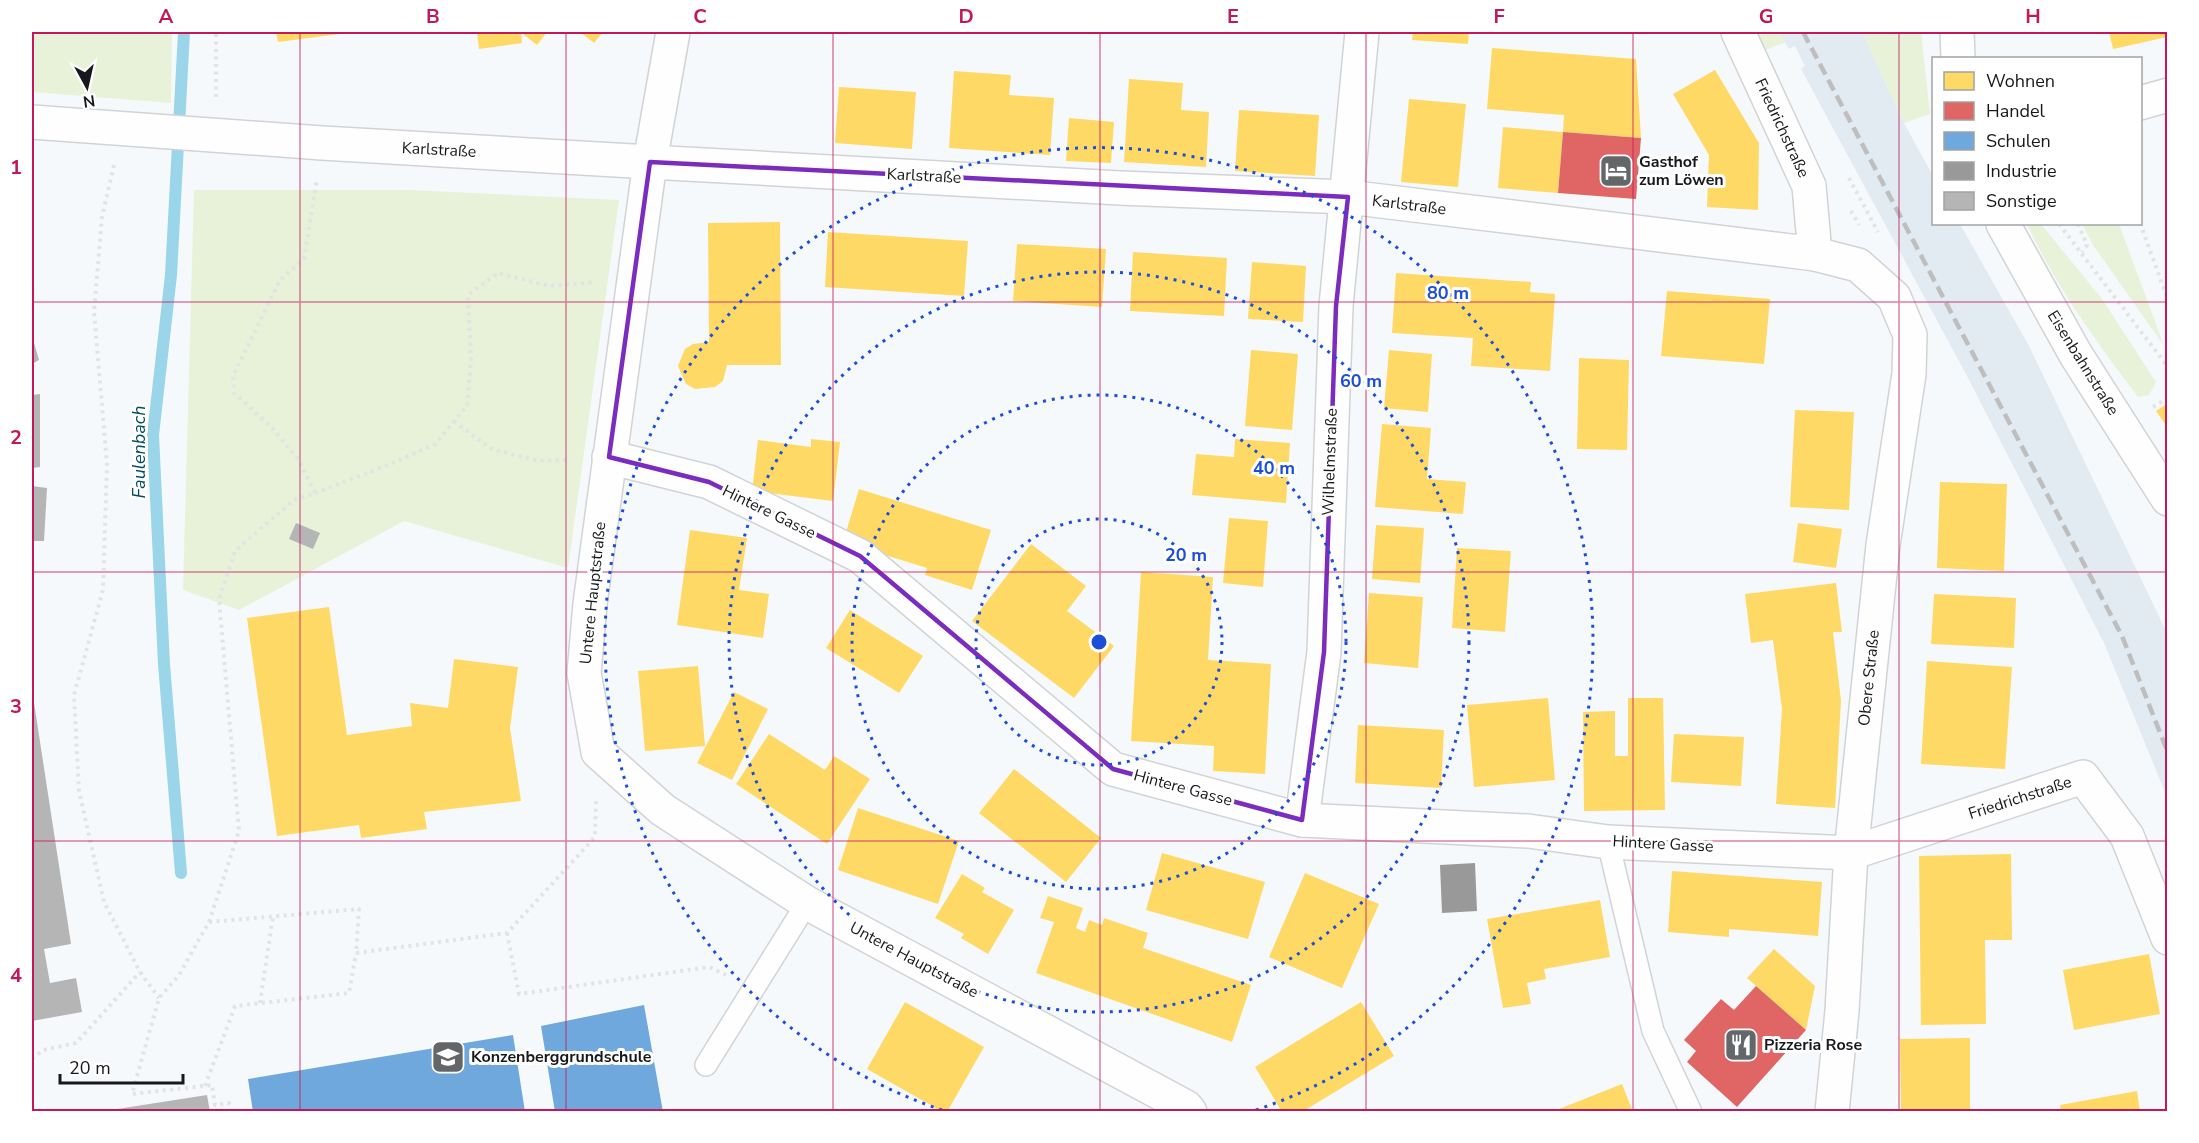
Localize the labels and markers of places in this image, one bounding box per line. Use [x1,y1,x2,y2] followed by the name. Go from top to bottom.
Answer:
[1639,151,1724,191] place label: Gasthof zum Löwen
[1598,153,1634,189] hotel icon: Gasthof zum Löwen
[1089,632,1109,652] centre of rings
[1723,1027,1759,1063] restaurant icon: Pizzeria Rose
[1764,1034,1862,1056] place label: Pizzeria Rose
[430,1039,466,1075] school or university icon: Konzenberggrundschule
[471,1046,652,1068] place label: Konzenberggrundschule

